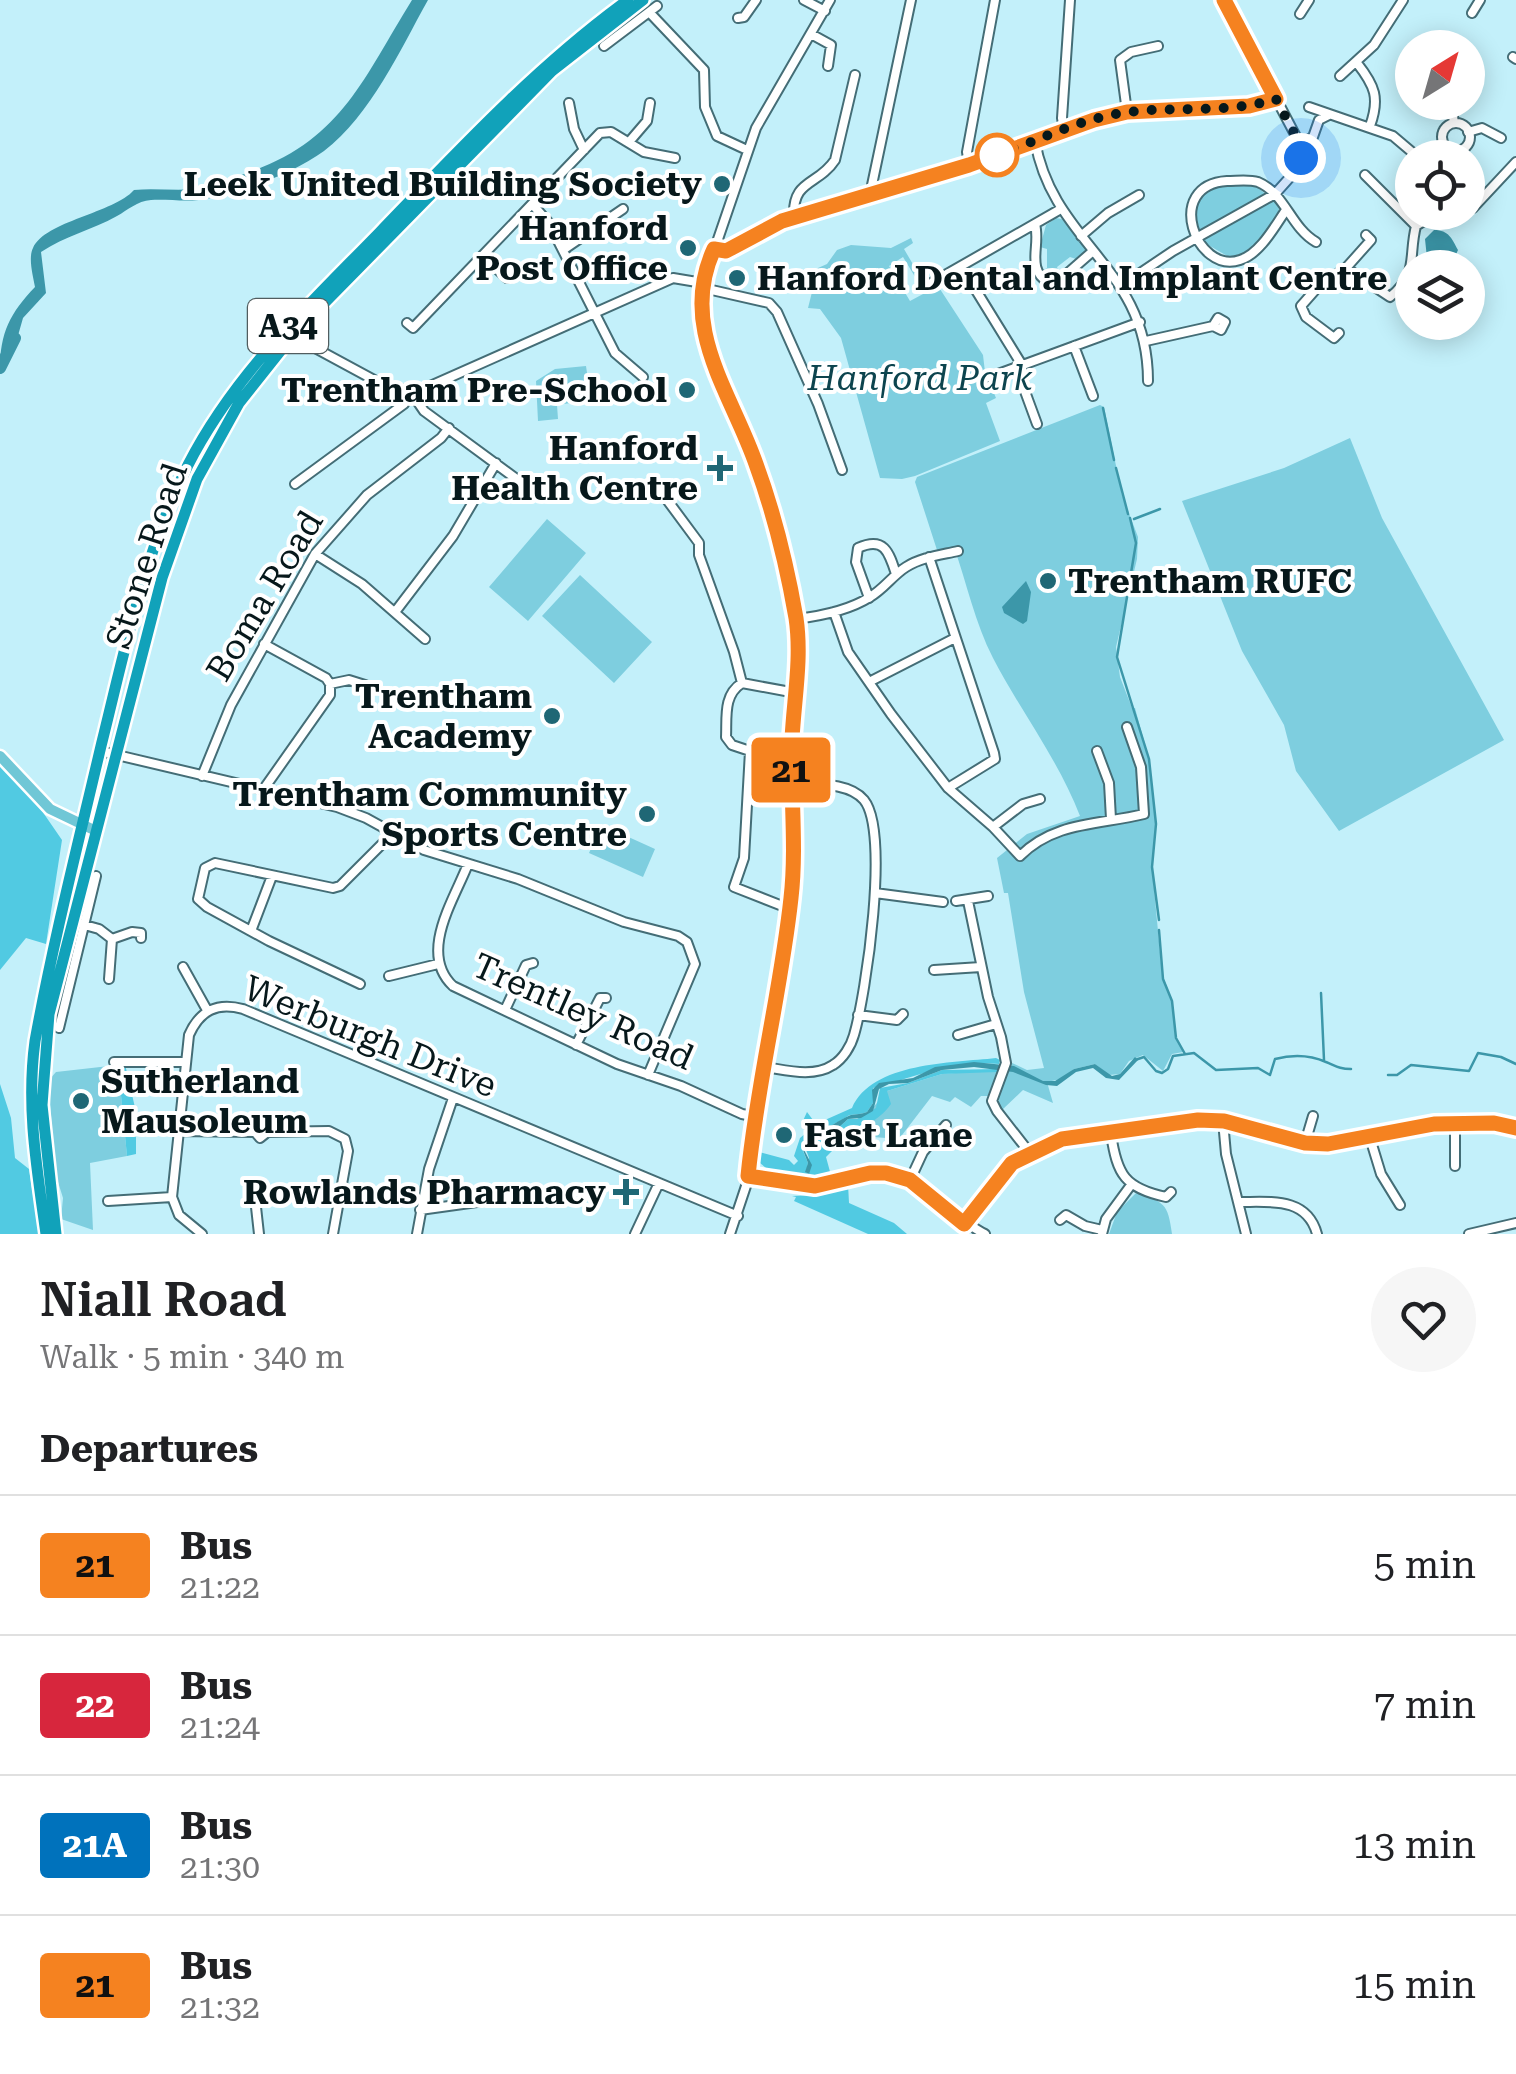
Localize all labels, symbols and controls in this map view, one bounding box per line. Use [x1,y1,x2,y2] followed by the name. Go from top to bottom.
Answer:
[1395,30,1485,120] north arrow
[1395,30,1485,340] map controls
[1276,133,1326,183] your location
[976,134,1018,176] unlabelled marker
[1395,140,1485,230] button: locate
[184,164,702,205] place label: Leek United Building Society
[711,173,733,195] marker: Leek United Building Society
[476,208,668,289] place label: Hanford Post Office
[677,237,699,259] marker: Hanford Post Office
[1395,250,1485,340] button: layers
[757,258,1388,299] place label: Hanford Dental and Implant Centre
[726,267,748,289] marker: Hanford Dental and Implant Centre
[248,299,328,353] road number: A34
[806,358,1033,399] park label: Hanford Park
[281,370,667,411] place label: Trentham Pre-School
[676,379,698,401] marker: Trentham Pre-School
[451,428,698,509] place label: Hanford Health Centre
[707,455,733,481] marker: Hanford Health Centre
[98,458,196,654] street label: Stone Road
[198,504,332,688] street label: Boma Road
[1068,561,1352,602] place label: Trentham RUFC
[1037,570,1059,592] marker: Trentham RUFC
[355,676,532,757] place label: Trentham Academy
[541,705,563,727] marker: Trentham Academy
[746,738,836,802] line badge: 21
[771,750,811,791] text: 21
[232,774,627,855] place label: Trentham Community Sports Centre
[636,803,658,825] marker: Trentham Community Sports Centre
[466,945,700,1079] street label: Trentley Road
[238,968,502,1106] street label: Werburgh Drive
[101,1061,308,1142] place label: Sutherland Mausoleum
[70,1090,92,1112] marker: Sutherland Mausoleum
[804,1115,973,1156] place label: Fast Lane
[773,1124,795,1146] marker: Fast Lane
[243,1172,606,1213] place label: Rowlands Pharmacy
[615,1181,637,1203] marker: Rowlands Pharmacy
[1371,1267,1476,1372] button: heart
[40,1272,287,1328] text: Niall Road
[40,1338,344,1376] text: Walk · 5 min · 340 m
[40,1427,258,1471] text: Departures
[180,1524,252,1568] text: Bus
[1374,1543,1476,1587] text: 5 min
[75,1545,115,1586] text: 21
[180,1568,260,1606] text: 21:22
[180,1664,252,1708] text: Bus
[1374,1683,1476,1727] text: 7 min
[75,1685,115,1726] text: 22
[180,1708,260,1746] text: 21:24
[180,1804,252,1848] text: Bus
[1353,1823,1476,1867] text: 13 min
[63,1825,127,1866] text: 21A
[180,1848,260,1886] text: 21:30
[180,1944,252,1988] text: Bus
[1353,1963,1476,2007] text: 15 min
[75,1965,115,2006] text: 21
[180,1988,260,2026] text: 21:32

